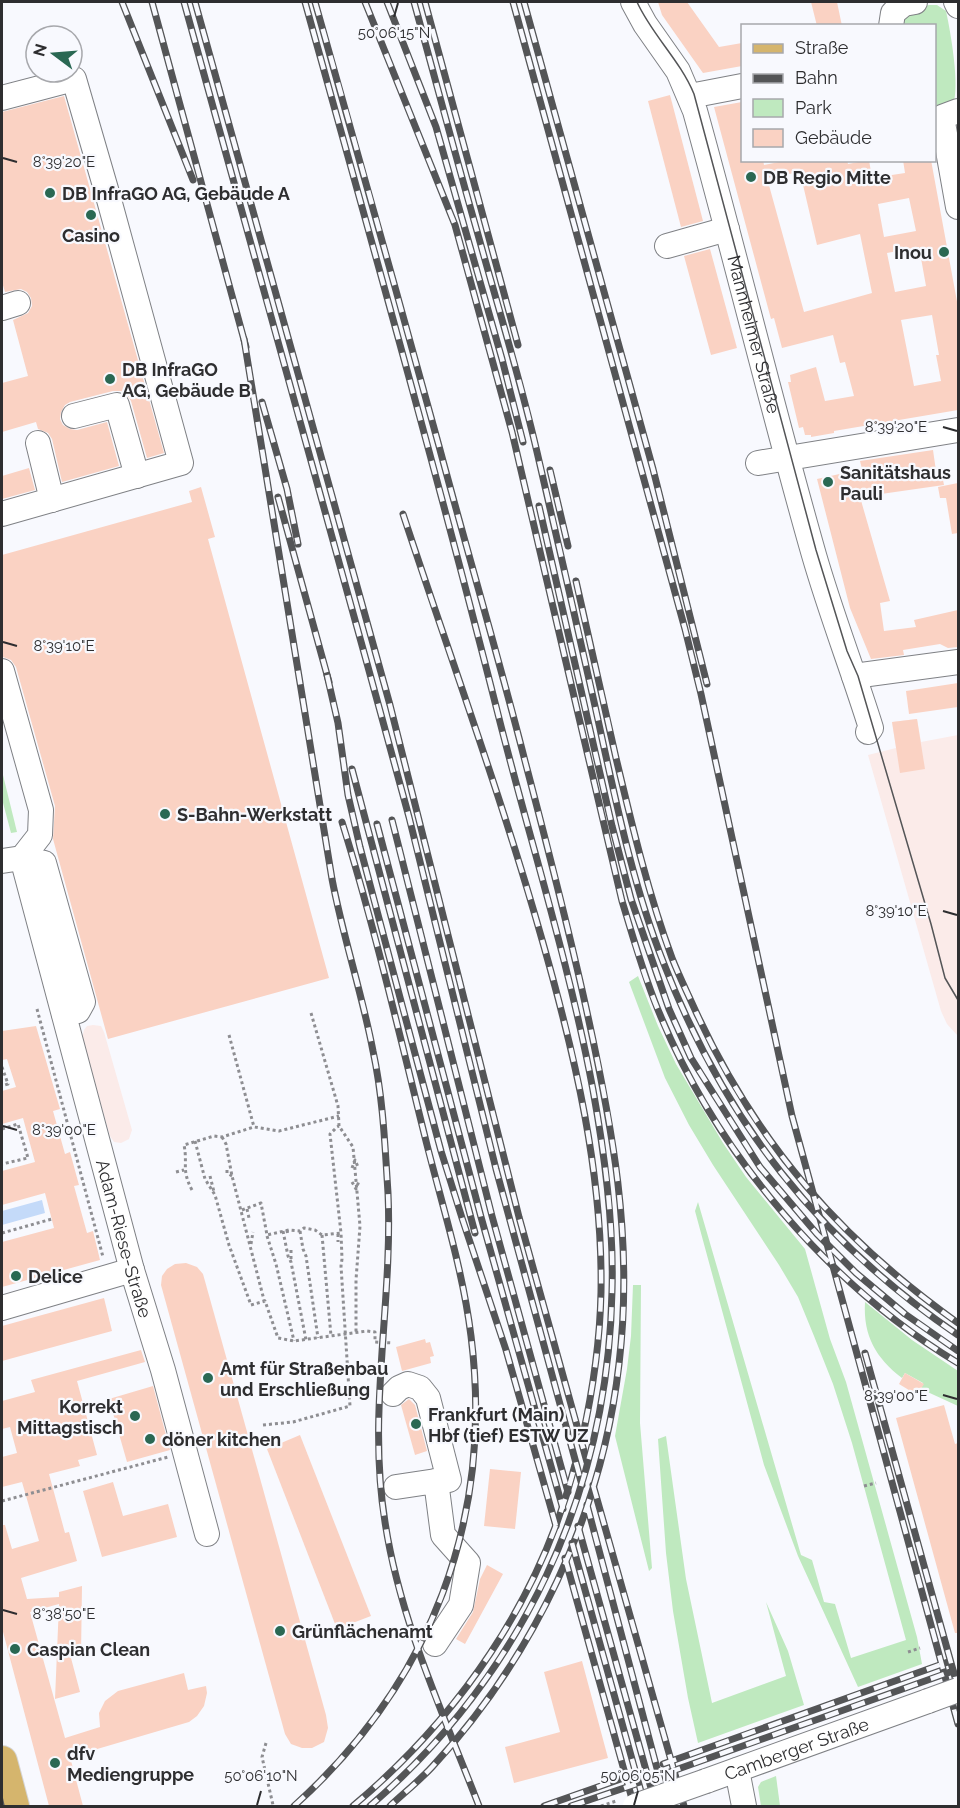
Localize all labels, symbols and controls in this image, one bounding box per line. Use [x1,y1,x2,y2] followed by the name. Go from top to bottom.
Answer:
[24,24,84,84] north arrow
[358,24,430,42] text: 50°06'15"N
[741,24,936,162] legend
[795,37,849,58] text: Straße
[29,42,51,58] text: N
[795,67,838,88] text: Bahn
[795,97,832,118] text: Park
[795,127,872,148] text: Gebäude
[33,153,95,171] text: 8°39'20"E
[763,167,891,188] place label: DB Regio Mitte
[744,170,758,184] marker: DB Regio Mitte
[62,183,291,204] place label: DB InfraGO AG, Gebäude A
[43,186,57,200] marker: DB InfraGO AG, Gebäude A
[84,208,98,222] marker: Casino
[62,225,120,246] place label: Casino
[894,242,932,263] place label: Inou
[937,245,951,259] marker: Inou
[724,253,785,416] street label: Mannheimer Straße
[122,359,251,401] place label: DB InfraGO AG, Gebäude B
[103,372,117,386] marker: DB InfraGO AG, Gebäude B
[865,418,927,436] text: 8°39'20"E
[840,462,951,504] place label: Sanitätshaus Pauli
[821,475,835,489] marker: Sanitätshaus Pauli
[33,637,95,655] text: 8°39'10"E
[177,804,332,825] place label: S-Bahn-Werkstatt
[158,807,172,821] marker: S-Bahn-Werkstatt
[865,902,927,920] text: 8°39'10"E
[32,1121,96,1139] text: 8°39'00"E
[92,1157,157,1321] street label: Adam-Riese-Straße
[28,1266,83,1287] place label: Delice
[9,1269,23,1283] marker: Delice
[220,1358,388,1400] place label: Amt für Straßenbau und Erschließung
[201,1371,215,1385] marker: Amt für Straßenbau und Erschließung
[864,1387,928,1405] text: 8°39'00"E
[17,1396,123,1438] place label: Korrekt Mittagstisch
[428,1404,589,1446] place label: Frankfurt (Main) Hbf (tief) ESTW UZ
[128,1409,142,1423] marker: Korrekt Mittagstisch
[409,1417,423,1431] marker: Frankfurt (Main) Hbf (tief) ESTW UZ
[162,1429,281,1450] place label: döner kitchen
[143,1432,157,1446] marker: döner kitchen
[32,1605,96,1623] text: 8°38'50"E
[292,1621,433,1642] place label: Grünflächenamt
[273,1624,287,1638] marker: Grünflächenamt
[27,1639,150,1660] place label: Caspian Clean
[8,1642,22,1656] marker: Caspian Clean
[721,1713,872,1784] street label: Camberger Straße
[67,1743,194,1785] place label: dfv Mediengruppe
[48,1756,62,1770] marker: dfv Mediengruppe
[224,1767,298,1785] text: 50°06'10"N
[600,1767,676,1785] text: 50°06'05"N

